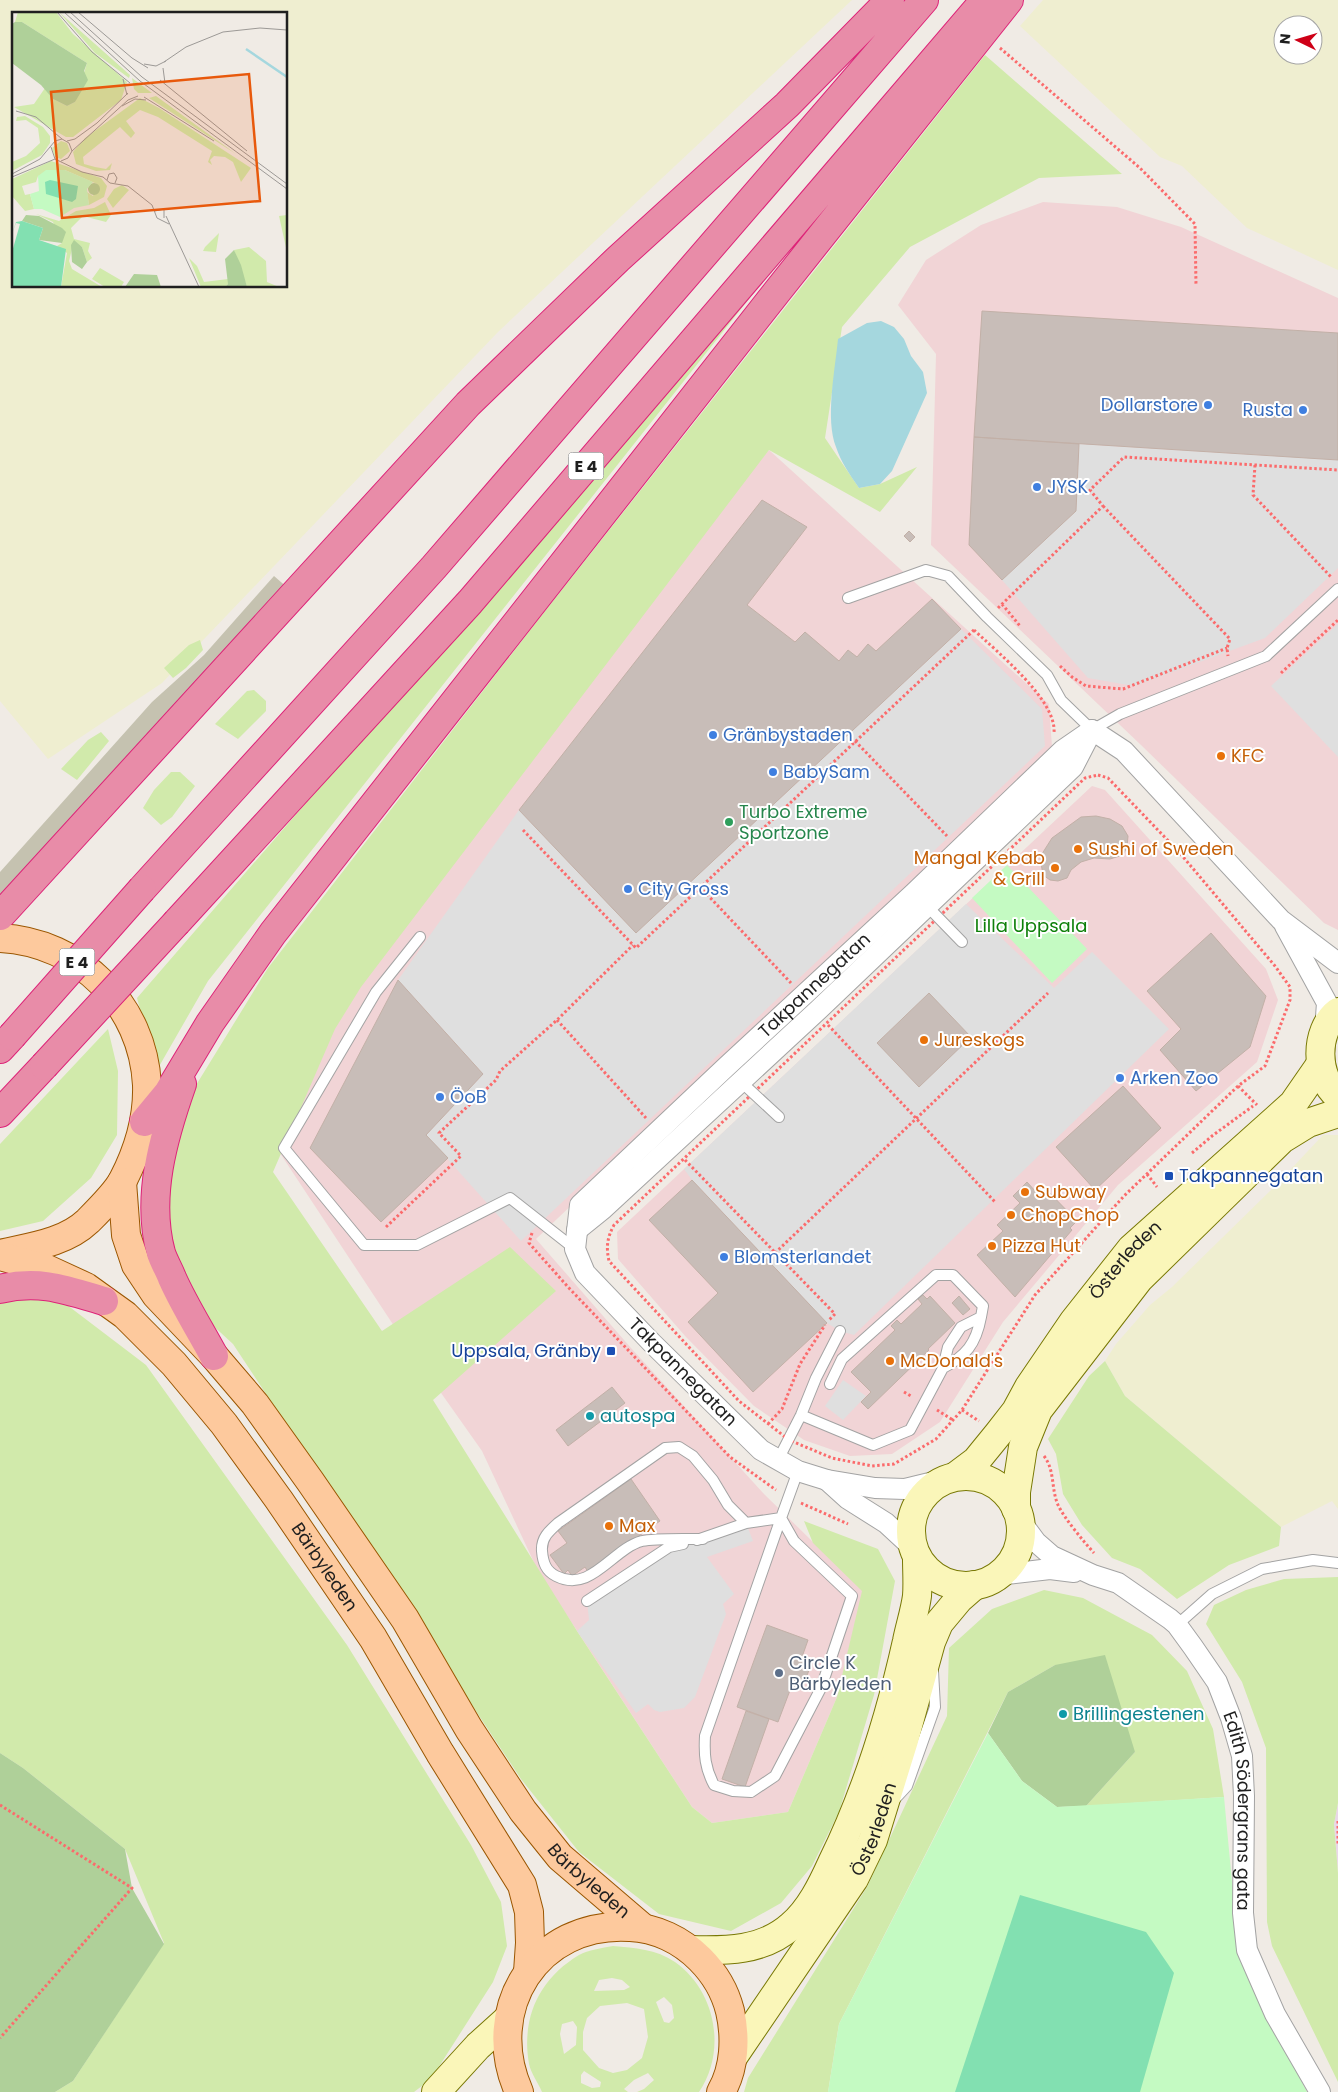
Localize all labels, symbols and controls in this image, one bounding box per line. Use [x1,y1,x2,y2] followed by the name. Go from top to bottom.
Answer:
[12,12,288,288] inset map
[1273,15,1323,65] north arrow
[1275,33,1295,45] text: N
[1101,392,1198,417] place label: Dollarstore
[1242,397,1293,422] place label: Rusta
[1202,399,1214,411] marker: Dollarstore
[1297,404,1309,416] marker: Rusta
[568,452,604,480] road number: E 4
[1047,474,1089,499] place label: JYSK
[1031,481,1043,493] marker: JYSK
[723,722,853,747] place label: Gränbystaden
[707,729,719,741] marker: Gränbystaden
[1231,743,1265,768] place label: KFC
[1215,750,1227,762] marker: KFC
[783,759,870,784] place label: BabySam
[767,766,779,778] marker: BabySam
[739,799,867,845] place label: Turbo Extreme Sportzone
[723,816,735,828] marker: Turbo Extreme Sportzone
[1088,836,1234,861] place label: Sushi of Sweden
[1072,843,1084,855] marker: Sushi of Sweden
[914,845,1045,891] place label: Mangal Kebab & Grill
[1049,862,1061,874] marker: Mangal Kebab & Grill
[638,876,729,901] place label: City Gross
[622,883,634,895] marker: City Gross
[975,913,1087,938] park label: Lilla Uppsala
[753,927,875,1043] street label: Takpannegatan
[60,949,94,976] road number: E 4
[934,1027,1025,1052] place label: Jureskogs
[918,1034,930,1046] marker: Jureskogs
[1130,1065,1218,1090] place label: Arken Zoo
[1114,1072,1126,1084] marker: Arken Zoo
[450,1084,487,1109] place label: ÖoB
[434,1091,446,1103] marker: ÖoB
[1179,1163,1323,1188] place label: Takpannegatan
[1163,1170,1175,1182] marker: Takpannegatan
[1035,1179,1106,1204] place label: Subway
[1019,1186,1031,1198] marker: Subway
[1021,1202,1119,1227] place label: ChopChop
[1005,1209,1017,1221] marker: ChopChop
[1083,1214,1167,1305] street label: Österleden
[1002,1233,1081,1258] place label: Pizza Hut
[986,1240,998,1252] marker: Pizza Hut
[734,1244,871,1269] place label: Blomsterlandet
[718,1251,730,1263] marker: Blomsterlandet
[623,1312,743,1432] street label: Takpannegatan
[451,1338,601,1363] place label: Uppsala, Gränby
[605,1345,617,1357] marker: Uppsala, Gränby
[900,1348,1003,1373] place label: McDonald's
[884,1355,896,1367] marker: McDonald's
[600,1403,676,1428] place label: autospa
[584,1410,596,1422] marker: autospa
[619,1513,656,1538] place label: Max
[286,1517,364,1616] street label: Bärbyleden
[603,1520,615,1532] marker: Max
[789,1650,892,1696] place label: Circle K Bärbyleden
[773,1667,785,1679] marker: Circle K Bärbyleden
[1073,1701,1205,1726] place label: Brillingestenen
[1217,1707,1257,1911] street label: Edith Södergrans gata
[1057,1708,1069,1720] marker: Brillingestenen
[844,1779,902,1880] street label: Österleden
[542,1838,636,1924] street label: Bärbyleden

